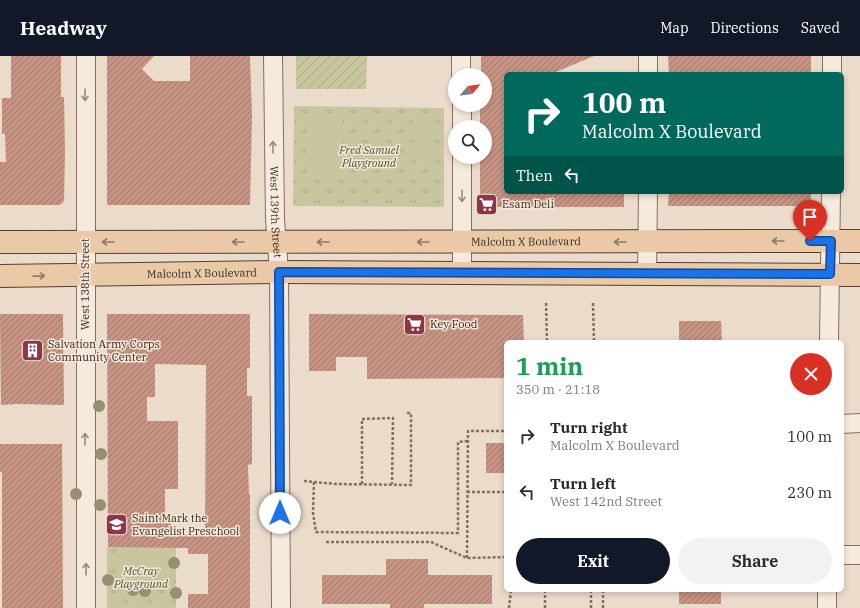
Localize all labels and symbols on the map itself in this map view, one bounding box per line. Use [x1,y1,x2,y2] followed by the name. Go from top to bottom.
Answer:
[448,68,492,112] north arrow
[81,88,89,101] one-way arrow
[269,141,277,154] one-way arrow
[338,143,400,170] park label: Fred Samuel Playground
[267,166,285,258] street label: West 139th Street
[458,189,466,202] one-way arrow
[474,191,500,217] supermarket icon: Esam Deli
[502,197,554,211] place label: Esam Deli
[793,200,827,241] pin
[471,234,581,248] street label: Malcolm X Boulevard
[772,237,785,245] one-way arrow
[78,238,92,330] street label: West 138th Street
[102,238,115,246] one-way arrow
[232,238,245,246] one-way arrow
[317,238,330,246] one-way arrow
[417,238,430,246] one-way arrow
[614,238,627,246] one-way arrow
[147,265,257,281] street label: Malcolm X Boulevard
[32,272,45,279] one-way arrow
[401,311,427,337] supermarket icon: Key Food
[430,317,478,331] place label: Key Food
[19,337,45,363] building icon: Salvation Army Corps Community Center
[48,337,160,364] place label: Salvation Army Corps Community Center
[81,433,89,446] one-way arrow
[259,492,301,534] position arrow
[103,511,129,537] school or university icon: Saint Mark the Evangelist Preschool
[132,511,239,538] place label: Saint Mark the Evangelist Preschool
[82,563,90,576] one-way arrow
[113,564,169,591] park label: McCray Playground

